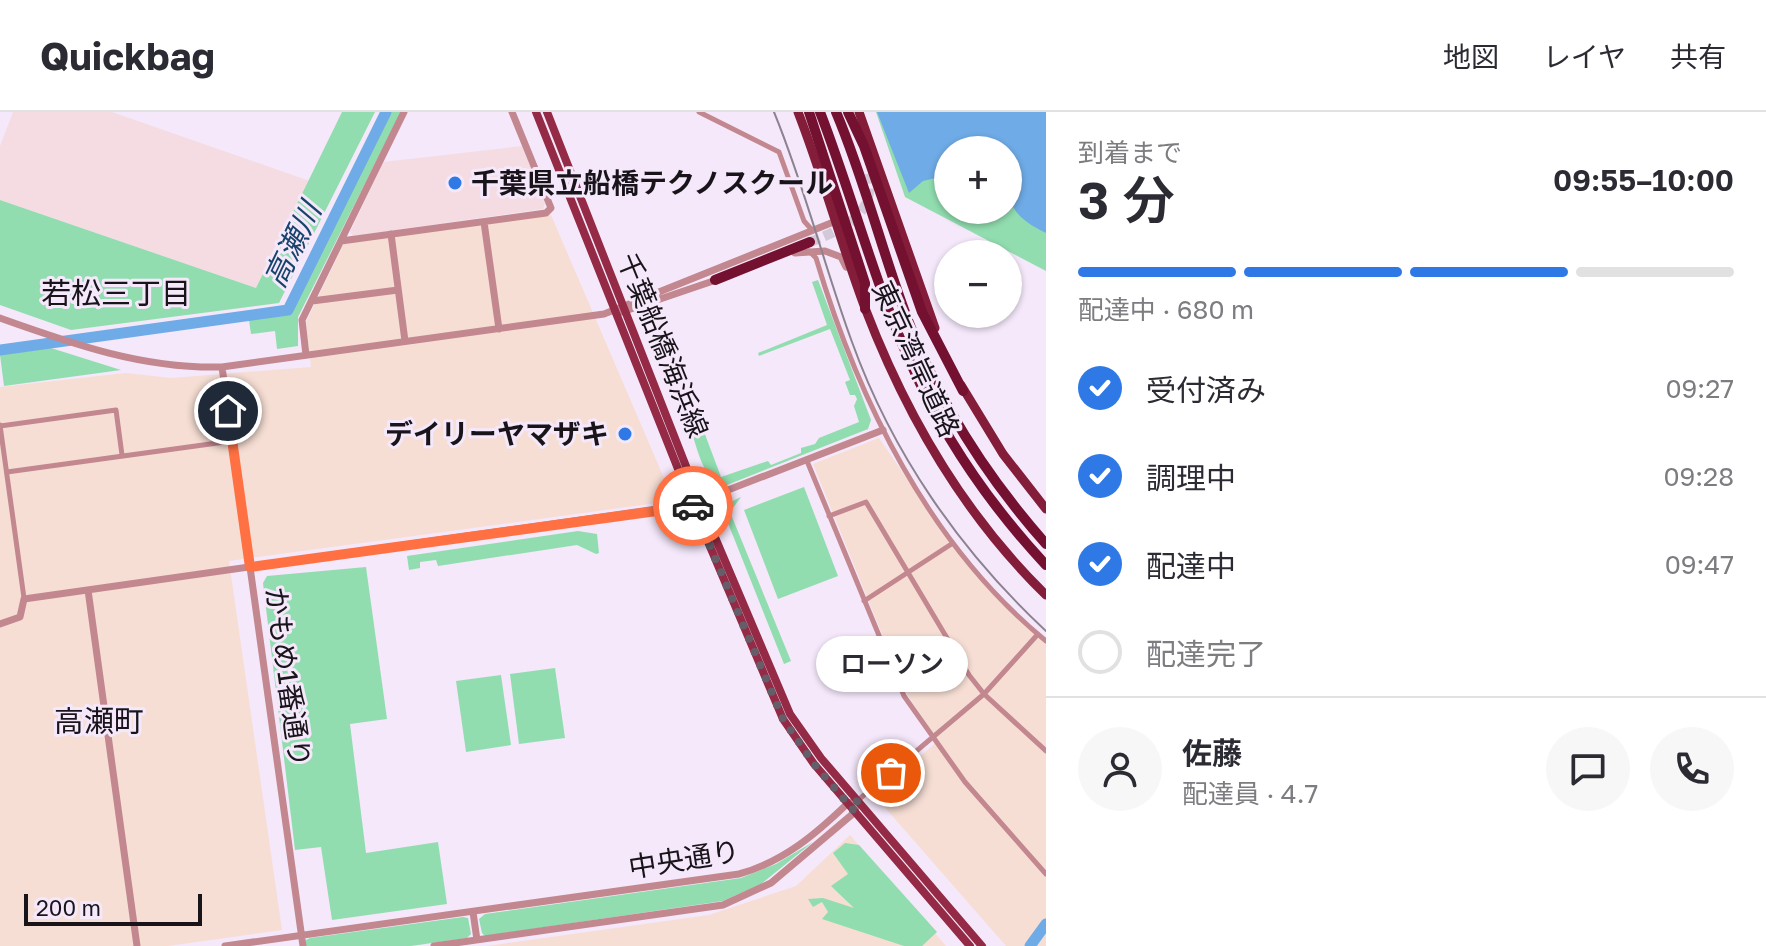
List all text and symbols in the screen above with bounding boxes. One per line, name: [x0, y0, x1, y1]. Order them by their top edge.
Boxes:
text: Quickbag: [40, 33, 215, 78]
text: 地図: [1443, 40, 1499, 73]
text: レイヤ: [1543, 40, 1626, 73]
text: 共有: [1670, 40, 1726, 73]
map controls: [934, 136, 1022, 328]
button: +: [934, 136, 1022, 224]
text: 到着まで: [1078, 137, 1182, 168]
text: 09:55–10:00: [1553, 162, 1734, 198]
place label: 千葉県立船橋テクノスクール: [471, 166, 833, 199]
text: 3 分: [1078, 168, 1174, 230]
marker: 千葉県立船橋テクノスクール: [446, 174, 464, 192]
water label: 高瀬川: [256, 194, 329, 293]
button: −: [934, 240, 1022, 328]
street label: 千葉船橋海浜線: [611, 248, 715, 442]
district label: 若松三丁目: [41, 275, 191, 311]
street label: 東京湾岸道路: [866, 276, 967, 442]
text: 配達中 · 680 m: [1078, 294, 1254, 325]
icon: check: [1078, 366, 1122, 410]
text: 受付済み: [1146, 372, 1266, 408]
text: 09:27: [1665, 373, 1734, 404]
pin: [194, 377, 262, 445]
icon: home: [206, 389, 250, 433]
place label: デイリーヤマザキ: [385, 417, 609, 450]
marker: デイリーヤマザキ: [616, 425, 634, 443]
icon: check: [1078, 454, 1122, 498]
text: 調理中: [1146, 460, 1236, 496]
text: 09:28: [1663, 461, 1734, 492]
courier: [653, 466, 733, 546]
icon: car: [671, 484, 715, 528]
icon: check: [1078, 542, 1122, 586]
text: 配達中: [1146, 548, 1236, 584]
text: 09:47: [1665, 549, 1734, 580]
street label: かもめ1番通り: [260, 585, 317, 769]
text: 配達完了: [1146, 636, 1266, 672]
callout: ローソン: [815, 637, 967, 693]
text: ローソン: [840, 648, 944, 679]
district label: 高瀬町: [54, 703, 144, 739]
button: person: [1078, 727, 1162, 811]
button: chat: [1546, 727, 1630, 811]
button: phone: [1650, 727, 1734, 811]
text: 佐藤: [1182, 735, 1242, 771]
pin: [857, 739, 925, 807]
icon: bag: [869, 751, 913, 795]
text: 配達員 · 4.7: [1182, 778, 1318, 809]
street label: 中央通り: [626, 833, 742, 884]
scale bar: [24, 890, 202, 926]
text: 200 m: [36, 894, 101, 921]

